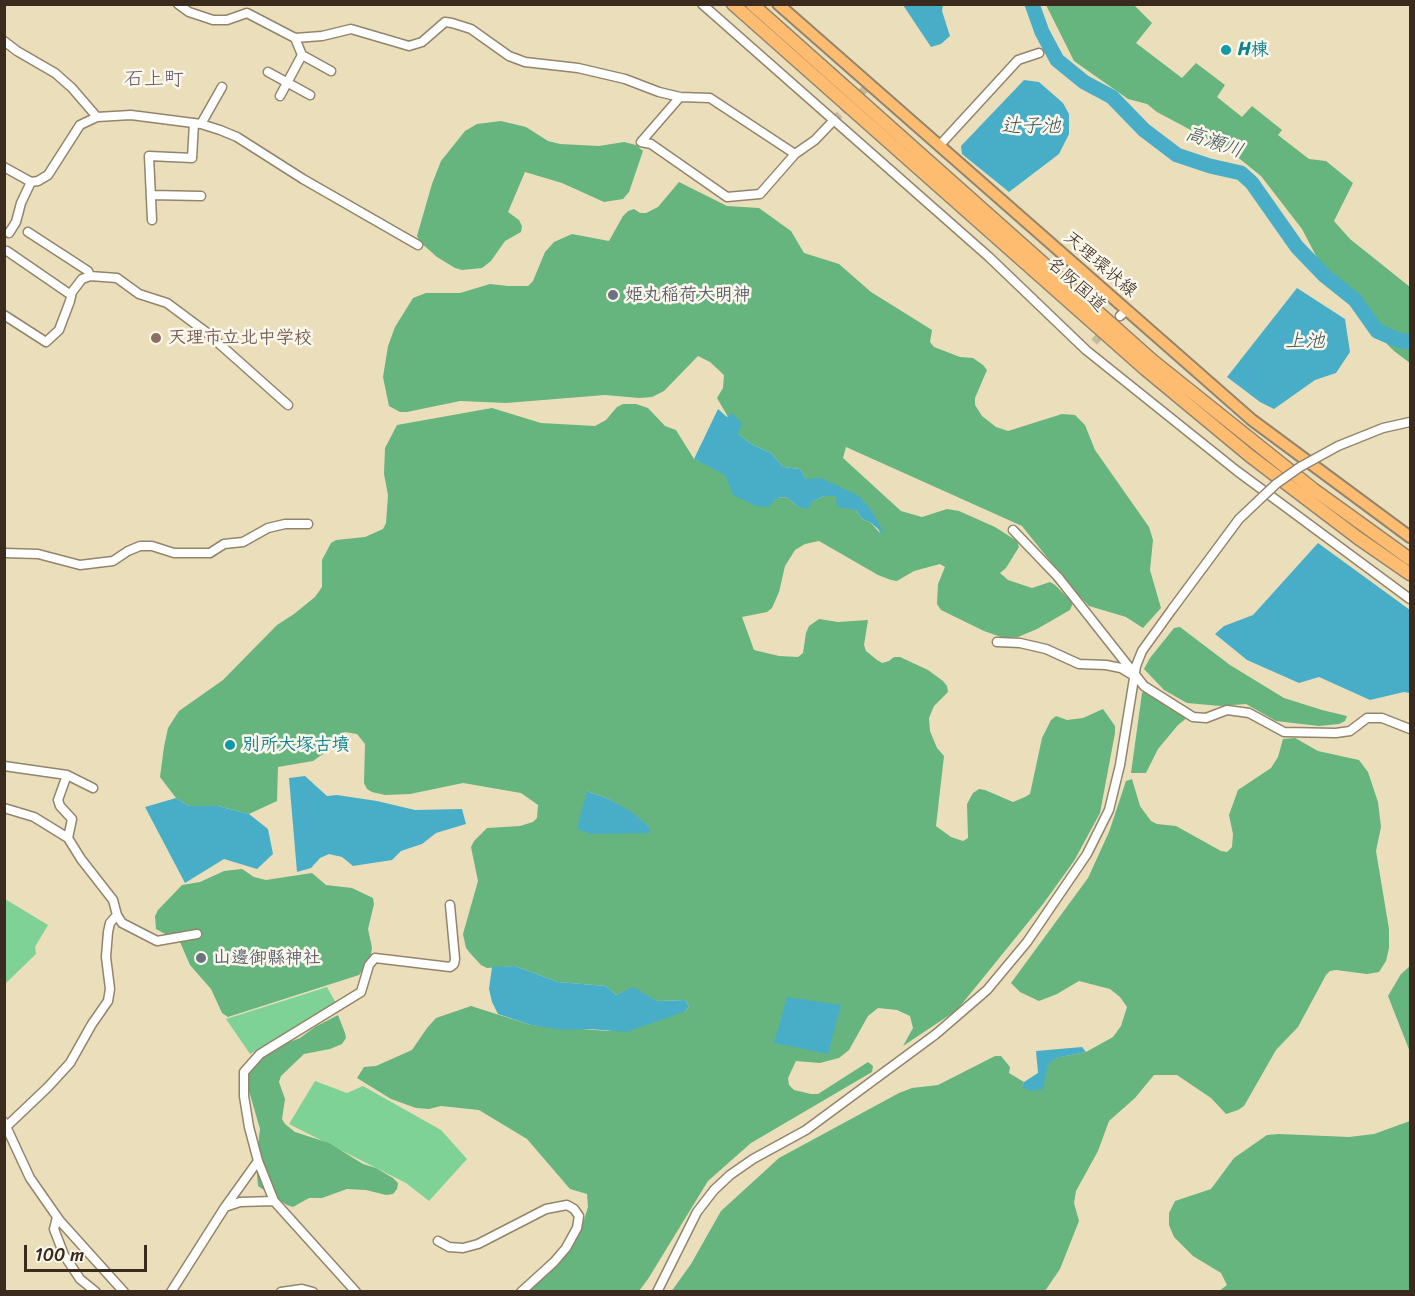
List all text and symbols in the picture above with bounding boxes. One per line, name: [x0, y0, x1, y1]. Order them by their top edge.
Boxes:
place label: H棟: [1238, 39, 1269, 61]
marker: H棟: [1219, 43, 1233, 57]
district label: 石上町: [124, 68, 184, 92]
water label: 辻子池: [1001, 115, 1061, 139]
water label: 高瀬川: [1182, 122, 1246, 164]
street label: 天理環状線: [1059, 227, 1141, 303]
street label: 名阪国道: [1042, 253, 1110, 317]
place label: 姫丸稲荷大明神: [625, 284, 751, 306]
marker: 姫丸稲荷大明神: [606, 288, 620, 302]
place label: 天理市立北中学校: [168, 327, 312, 349]
water label: 上池: [1285, 330, 1325, 354]
marker: 天理市立北中学校: [149, 331, 163, 345]
place label: 別所大塚古墳: [242, 734, 350, 756]
marker: 別所大塚古墳: [223, 738, 237, 752]
place label: 山邊御縣神社: [213, 947, 321, 969]
marker: 山邊御縣神社: [194, 951, 208, 965]
scale bar: [27, 1233, 150, 1271]
text: 100 m: [35, 1239, 84, 1271]

